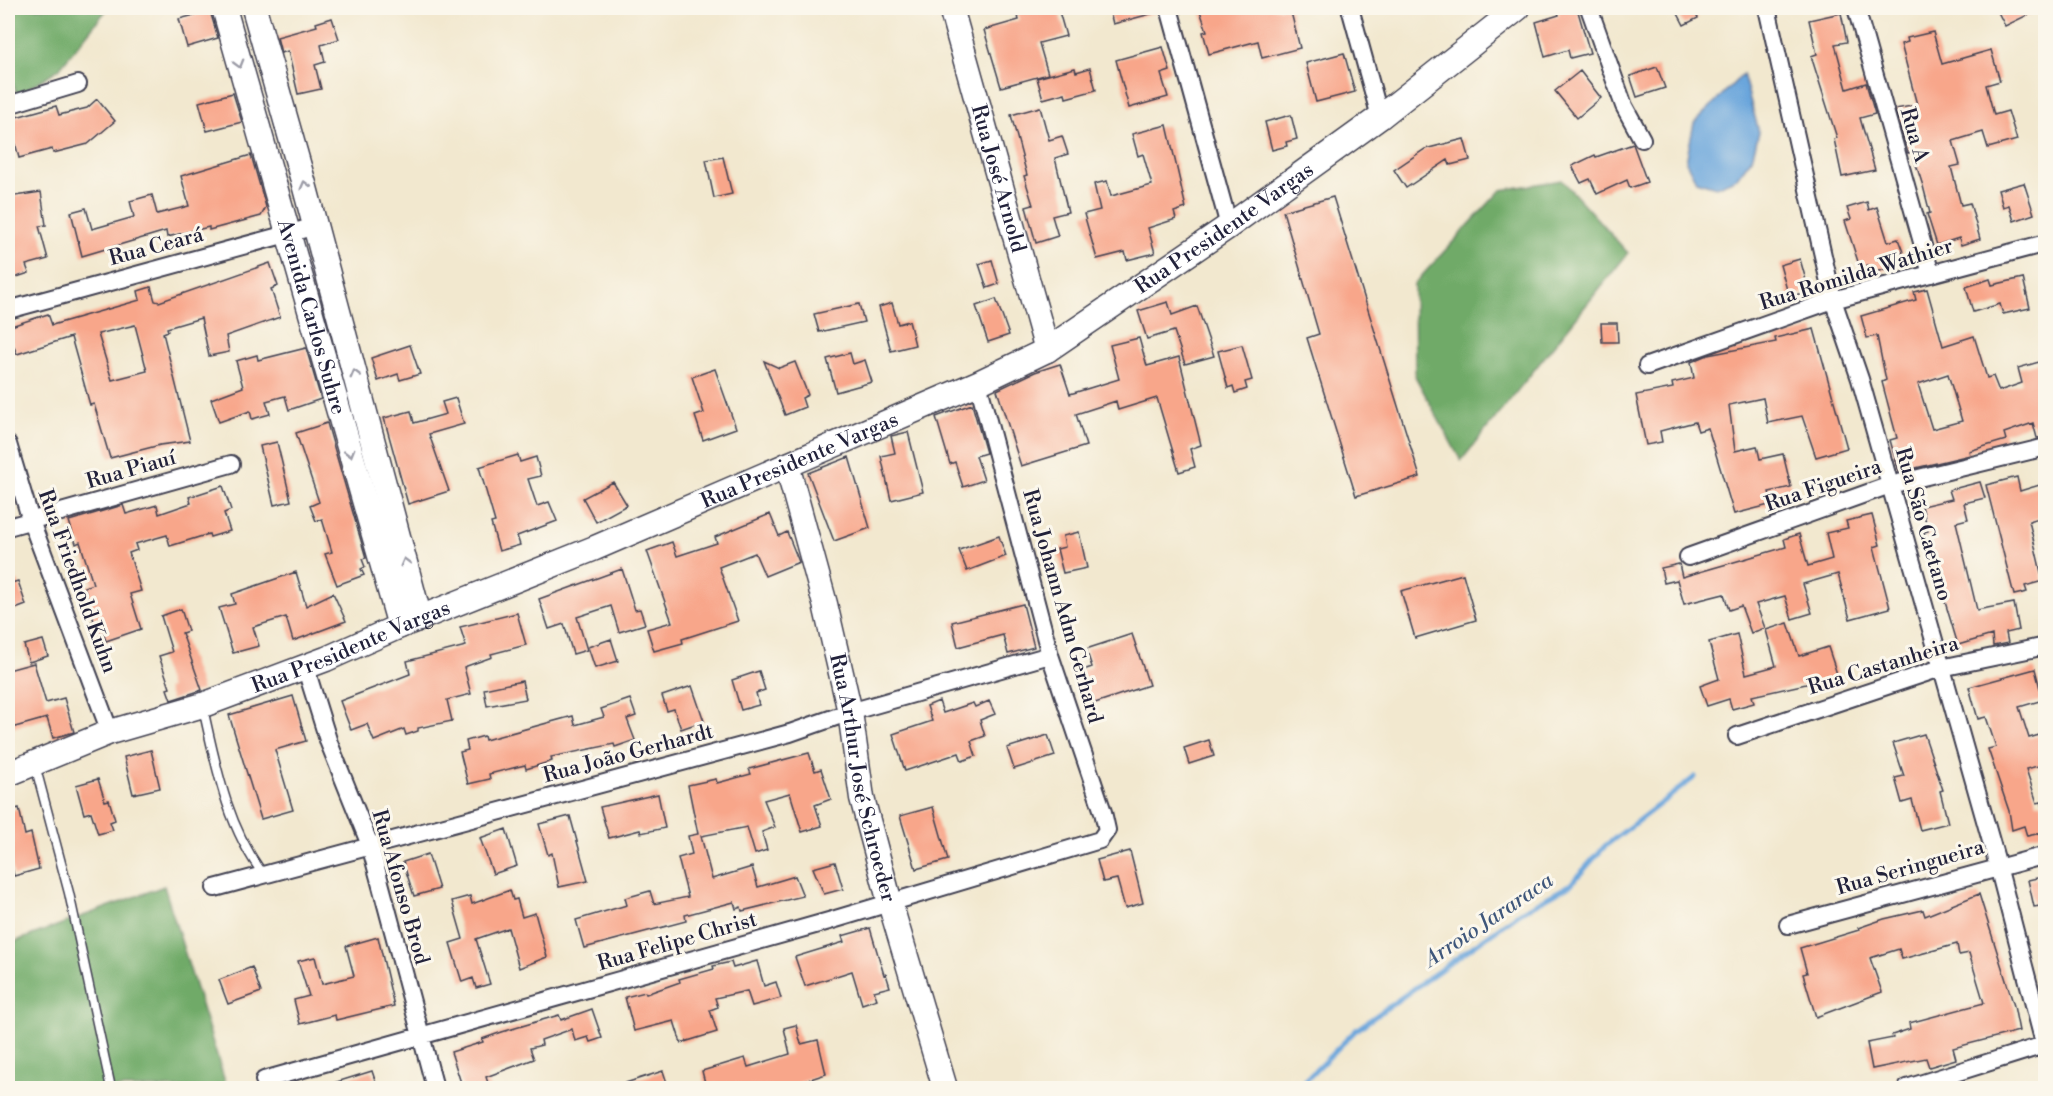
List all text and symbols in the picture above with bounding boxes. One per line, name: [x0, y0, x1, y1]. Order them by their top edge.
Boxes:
one-way arrow: [232, 59, 245, 69]
street label: Rua José Arnold: [965, 102, 1031, 256]
street label: Rua A: [1894, 105, 1934, 166]
street label: Rua Presidente Vargas: [1130, 157, 1319, 300]
one-way arrow: [299, 180, 312, 190]
street label: Avenida Carlos Suhre: [271, 215, 351, 418]
street label: Rua Ceará: [106, 222, 207, 272]
street label: Rua Romilda Wathier: [1756, 233, 1956, 317]
one-way arrow: [349, 369, 362, 379]
street label: Rua Presidente Vargas: [697, 407, 902, 515]
street label: Rua Piauí: [83, 444, 180, 495]
street label: Rua São Caetano: [1889, 444, 1957, 604]
one-way arrow: [343, 448, 355, 458]
street label: Rua Figueira: [1761, 454, 1886, 518]
street label: Rua Friedhold Kuhn: [32, 486, 123, 677]
street label: Rua Johann Adm Gerhard: [1016, 486, 1108, 726]
one-way arrow: [399, 557, 412, 567]
street label: Rua Presidente Vargas: [248, 595, 454, 700]
street label: Rua Castanheira: [1805, 631, 1962, 701]
street label: Rua Arthur José Schroeder: [823, 651, 901, 905]
street label: Rua João Gerhardt: [540, 719, 717, 789]
street label: Rua Afonso Brod: [365, 807, 435, 968]
street label: Rua Seringueira: [1833, 834, 1988, 902]
water label: Arroio Jararaca: [1418, 867, 1559, 974]
street label: Rua Felipe Christ: [594, 907, 761, 977]

